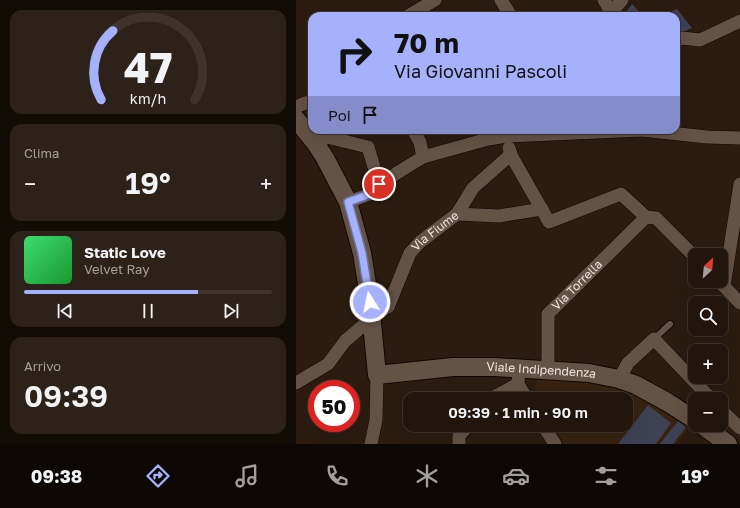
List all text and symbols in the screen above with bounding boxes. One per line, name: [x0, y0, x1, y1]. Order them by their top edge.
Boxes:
text: 70 m: [394, 26, 459, 59]
icon: right: [328, 28, 380, 80]
text: 47: [124, 42, 172, 92]
text: Via Giovanni Pascoli: [394, 60, 567, 82]
text: km/h: [130, 90, 166, 107]
icon: arrive: [359, 104, 381, 126]
text: Poi: [328, 106, 351, 124]
text: Clima: [24, 145, 59, 161]
text: 19°: [125, 165, 171, 201]
pin: [362, 167, 396, 201]
text: −: [24, 170, 36, 197]
text: +: [260, 170, 272, 197]
icon: arrive: [368, 173, 390, 195]
street label: Via Fiume: [408, 207, 461, 254]
text: Static Love: [84, 243, 166, 261]
north arrow: [688, 248, 728, 288]
map controls: [688, 248, 728, 432]
street label: Via Torrella: [548, 256, 605, 313]
text: Velvet Ray: [84, 261, 149, 277]
position arrow: [349, 281, 391, 323]
button: search: [688, 296, 728, 336]
icon: previous: [54, 300, 76, 322]
icon: pause: [137, 300, 159, 322]
icon: next: [220, 300, 242, 322]
button: +: [688, 344, 728, 384]
text: Arrivo: [24, 358, 61, 374]
street label: Viale Indipendenza: [486, 359, 598, 381]
text: 09:39: [24, 378, 108, 414]
speed limit sign: 50: [308, 380, 360, 432]
button: −: [688, 392, 728, 432]
text: 09:39 · 1 min · 90 m: [448, 403, 588, 421]
icon: directions: [144, 462, 172, 490]
icon: music: [233, 462, 261, 490]
icon: phone: [323, 462, 351, 490]
icon: climate: [413, 462, 441, 490]
icon: car: [502, 462, 530, 490]
icon: filters: [592, 462, 620, 490]
text: 09:38: [31, 465, 82, 487]
text: 19°: [681, 465, 709, 487]

